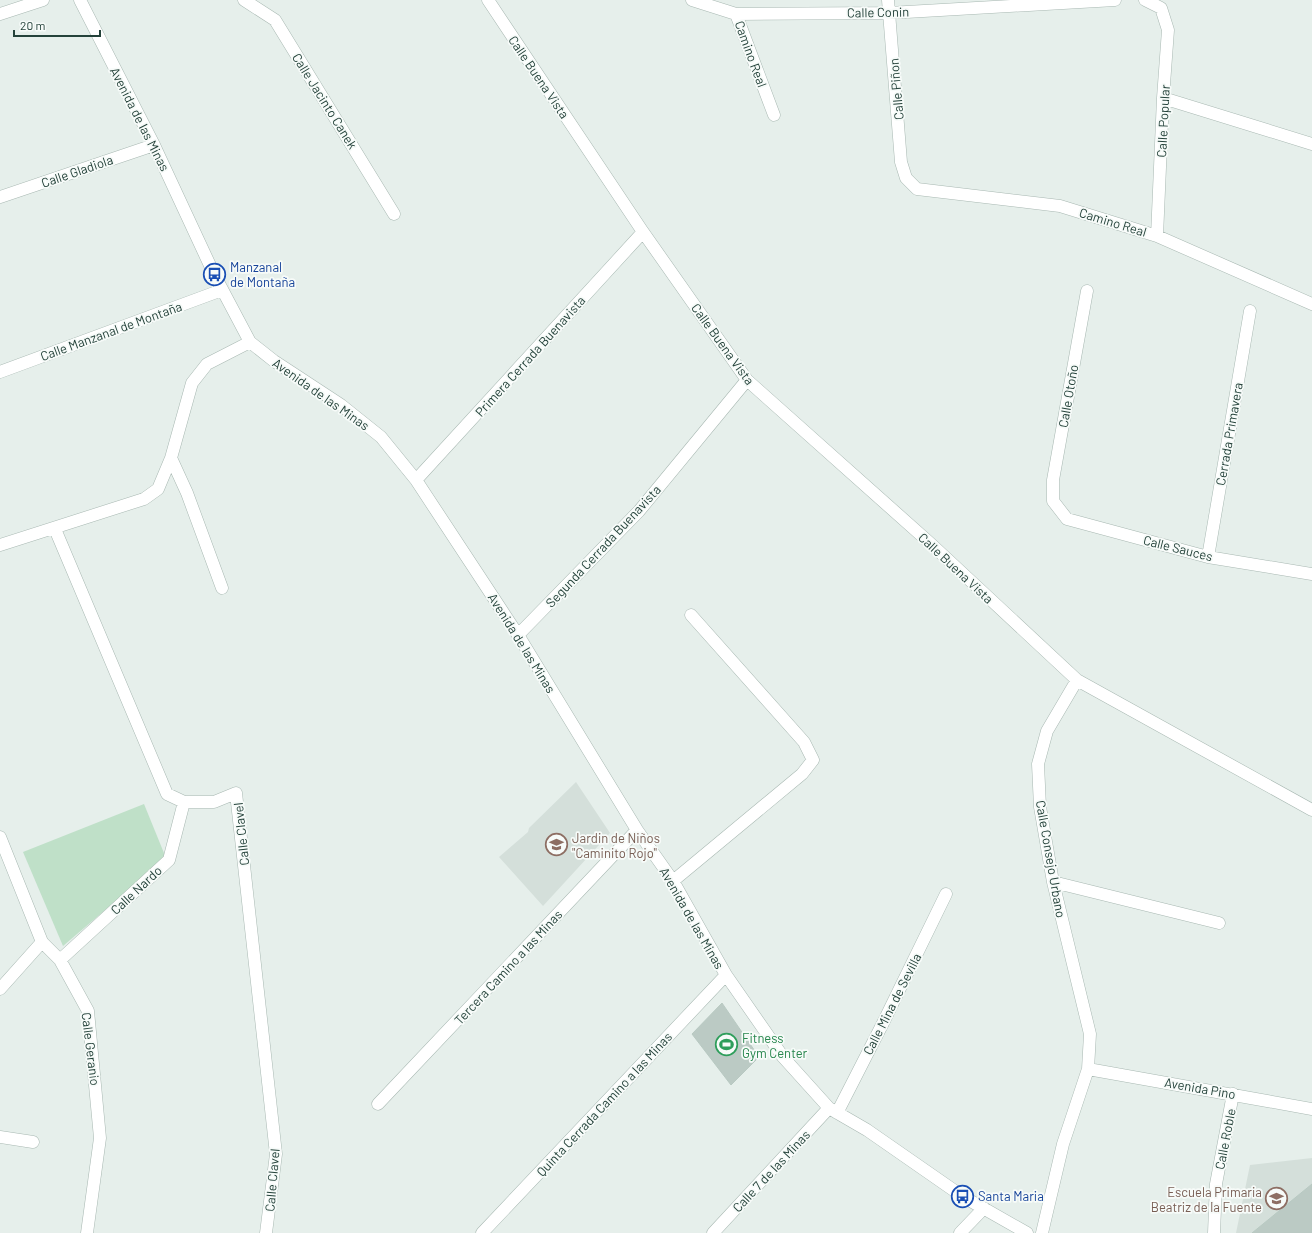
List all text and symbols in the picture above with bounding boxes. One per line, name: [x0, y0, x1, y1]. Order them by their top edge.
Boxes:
street label: Calle Conin: [847, 3, 909, 21]
scale bar: [14, 12, 100, 38]
text: 20 m: [20, 18, 46, 32]
street label: Camino Real: [732, 19, 770, 89]
street label: Calle Buena Vista: [505, 32, 573, 122]
street label: Calle Jacinto Canek: [289, 50, 361, 152]
street label: Calle Piñon: [885, 57, 907, 121]
street label: Avenida de las Minas: [107, 64, 173, 174]
street label: Calle Popular: [1153, 84, 1173, 158]
street label: Calle Gladiola: [39, 151, 115, 191]
street label: Camino Real: [1077, 204, 1149, 240]
place label: Manzanal de Montaña: [230, 259, 295, 290]
bus stop icon: Manzanal de Montaña: [201, 261, 227, 287]
street label: Primera Cerrada Buenavista: [472, 292, 588, 420]
street label: Calle Manzanal de Montaña: [38, 298, 184, 364]
street label: Calle Buena Vista: [688, 300, 758, 388]
street label: Avenida de las Minas: [269, 355, 373, 433]
street label: Calle Otoño: [1055, 363, 1081, 429]
street label: Cerrada Primavera: [1212, 381, 1246, 487]
street label: Segunda Cerrada Buenavista: [542, 481, 664, 611]
street label: Calle Buena Vista: [915, 529, 997, 607]
street label: Calle Sauces: [1142, 532, 1214, 564]
street label: Avenida de las Minas: [485, 590, 559, 696]
street label: Calle Consejo Urbano: [1033, 799, 1069, 919]
street label: Calle Clavel: [230, 802, 252, 866]
place label: Jardin de Niños "Caminito Rojo": [572, 830, 660, 861]
school or university icon: Jardin de Niños "Caminito Rojo": [543, 832, 569, 858]
street label: Calle Nardo: [107, 862, 165, 918]
street label: Avenida de las Minas: [656, 864, 728, 972]
street label: Tercera Camino a las Minas: [451, 906, 565, 1028]
street label: Calle Mina de Sevilla: [859, 951, 925, 1057]
street label: Calle Geranio: [79, 1012, 103, 1086]
street label: Quinta Cerrada Camino a las Minas: [533, 1029, 675, 1179]
place label: Fitness Gym Center: [742, 1030, 808, 1061]
sports icon: Fitness Gym Center: [713, 1032, 739, 1058]
street label: Avenida Pino: [1163, 1074, 1237, 1102]
street label: Calle Roble: [1211, 1107, 1239, 1171]
street label: Calle 7 de las Minas: [729, 1127, 813, 1215]
street label: Calle Clavel: [261, 1148, 283, 1212]
bus stop icon: Santa Maria: [949, 1183, 975, 1209]
place label: Escuela Primaria Beatriz de la Fuente: [1151, 1184, 1262, 1215]
school or university icon: Escuela Primaria Beatriz de la Fuente: [1264, 1186, 1290, 1212]
place label: Santa Maria: [978, 1188, 1044, 1204]

